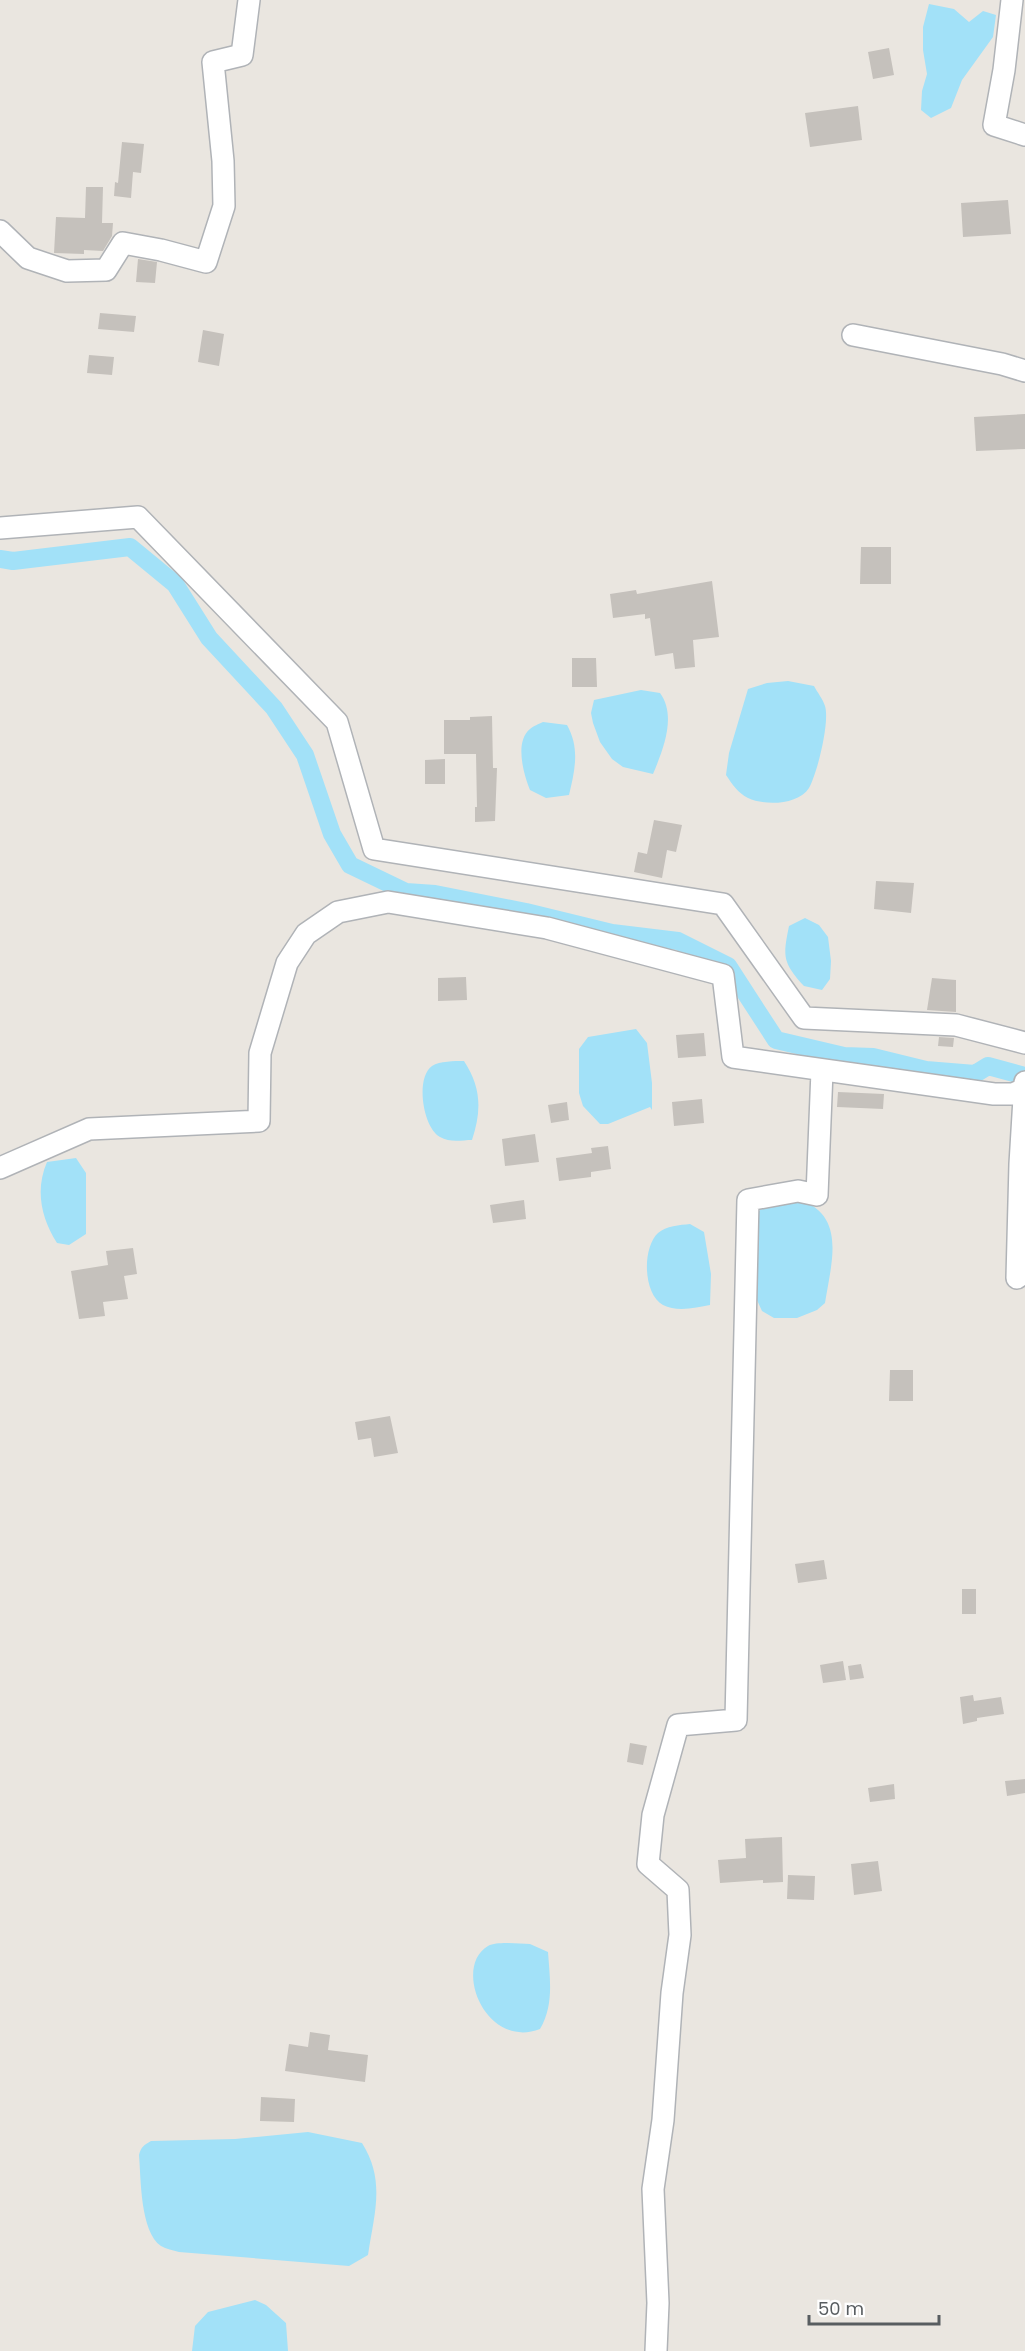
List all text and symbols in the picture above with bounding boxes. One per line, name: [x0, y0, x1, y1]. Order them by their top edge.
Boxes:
scale bar: [809, 2288, 940, 2326]
text: 50 m: [818, 2296, 864, 2321]

